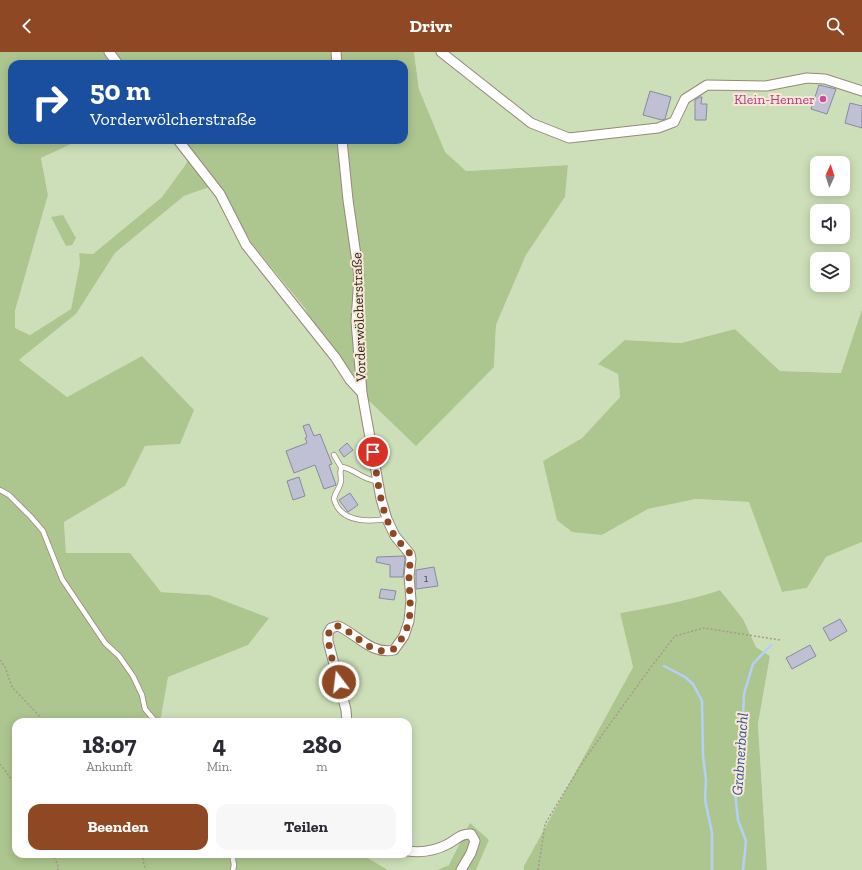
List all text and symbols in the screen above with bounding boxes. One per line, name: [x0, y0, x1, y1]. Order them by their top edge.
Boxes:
icon: back: [16, 15, 38, 37]
text: Drivr: [409, 15, 453, 37]
icon: search: [824, 15, 846, 37]
text: 50 m: [90, 74, 151, 107]
icon: right: [24, 76, 76, 128]
place label: Klein-Henner: [734, 91, 815, 108]
marker: Klein-Henner: [818, 94, 828, 104]
text: Vorderwölcherstraße: [90, 108, 256, 130]
north arrow: [810, 156, 850, 196]
map controls: [810, 156, 850, 292]
button: sound: [810, 204, 850, 244]
street label: Vorderwölcherstraße: [348, 252, 370, 383]
button: layers: [810, 252, 850, 292]
pin: [356, 435, 390, 469]
icon: arrive: [362, 441, 384, 463]
house number: 1: [424, 571, 429, 585]
position arrow: [318, 661, 360, 703]
water label: Grabnerbachl: [728, 712, 752, 796]
text: 18:07: [82, 730, 136, 759]
text: 4: [212, 730, 226, 759]
text: 280: [302, 730, 342, 759]
text: Ankunft: [86, 759, 133, 774]
text: Min.: [207, 759, 232, 774]
text: m: [316, 759, 328, 774]
button: Beenden: [28, 804, 208, 850]
button: Teilen: [216, 804, 396, 850]

